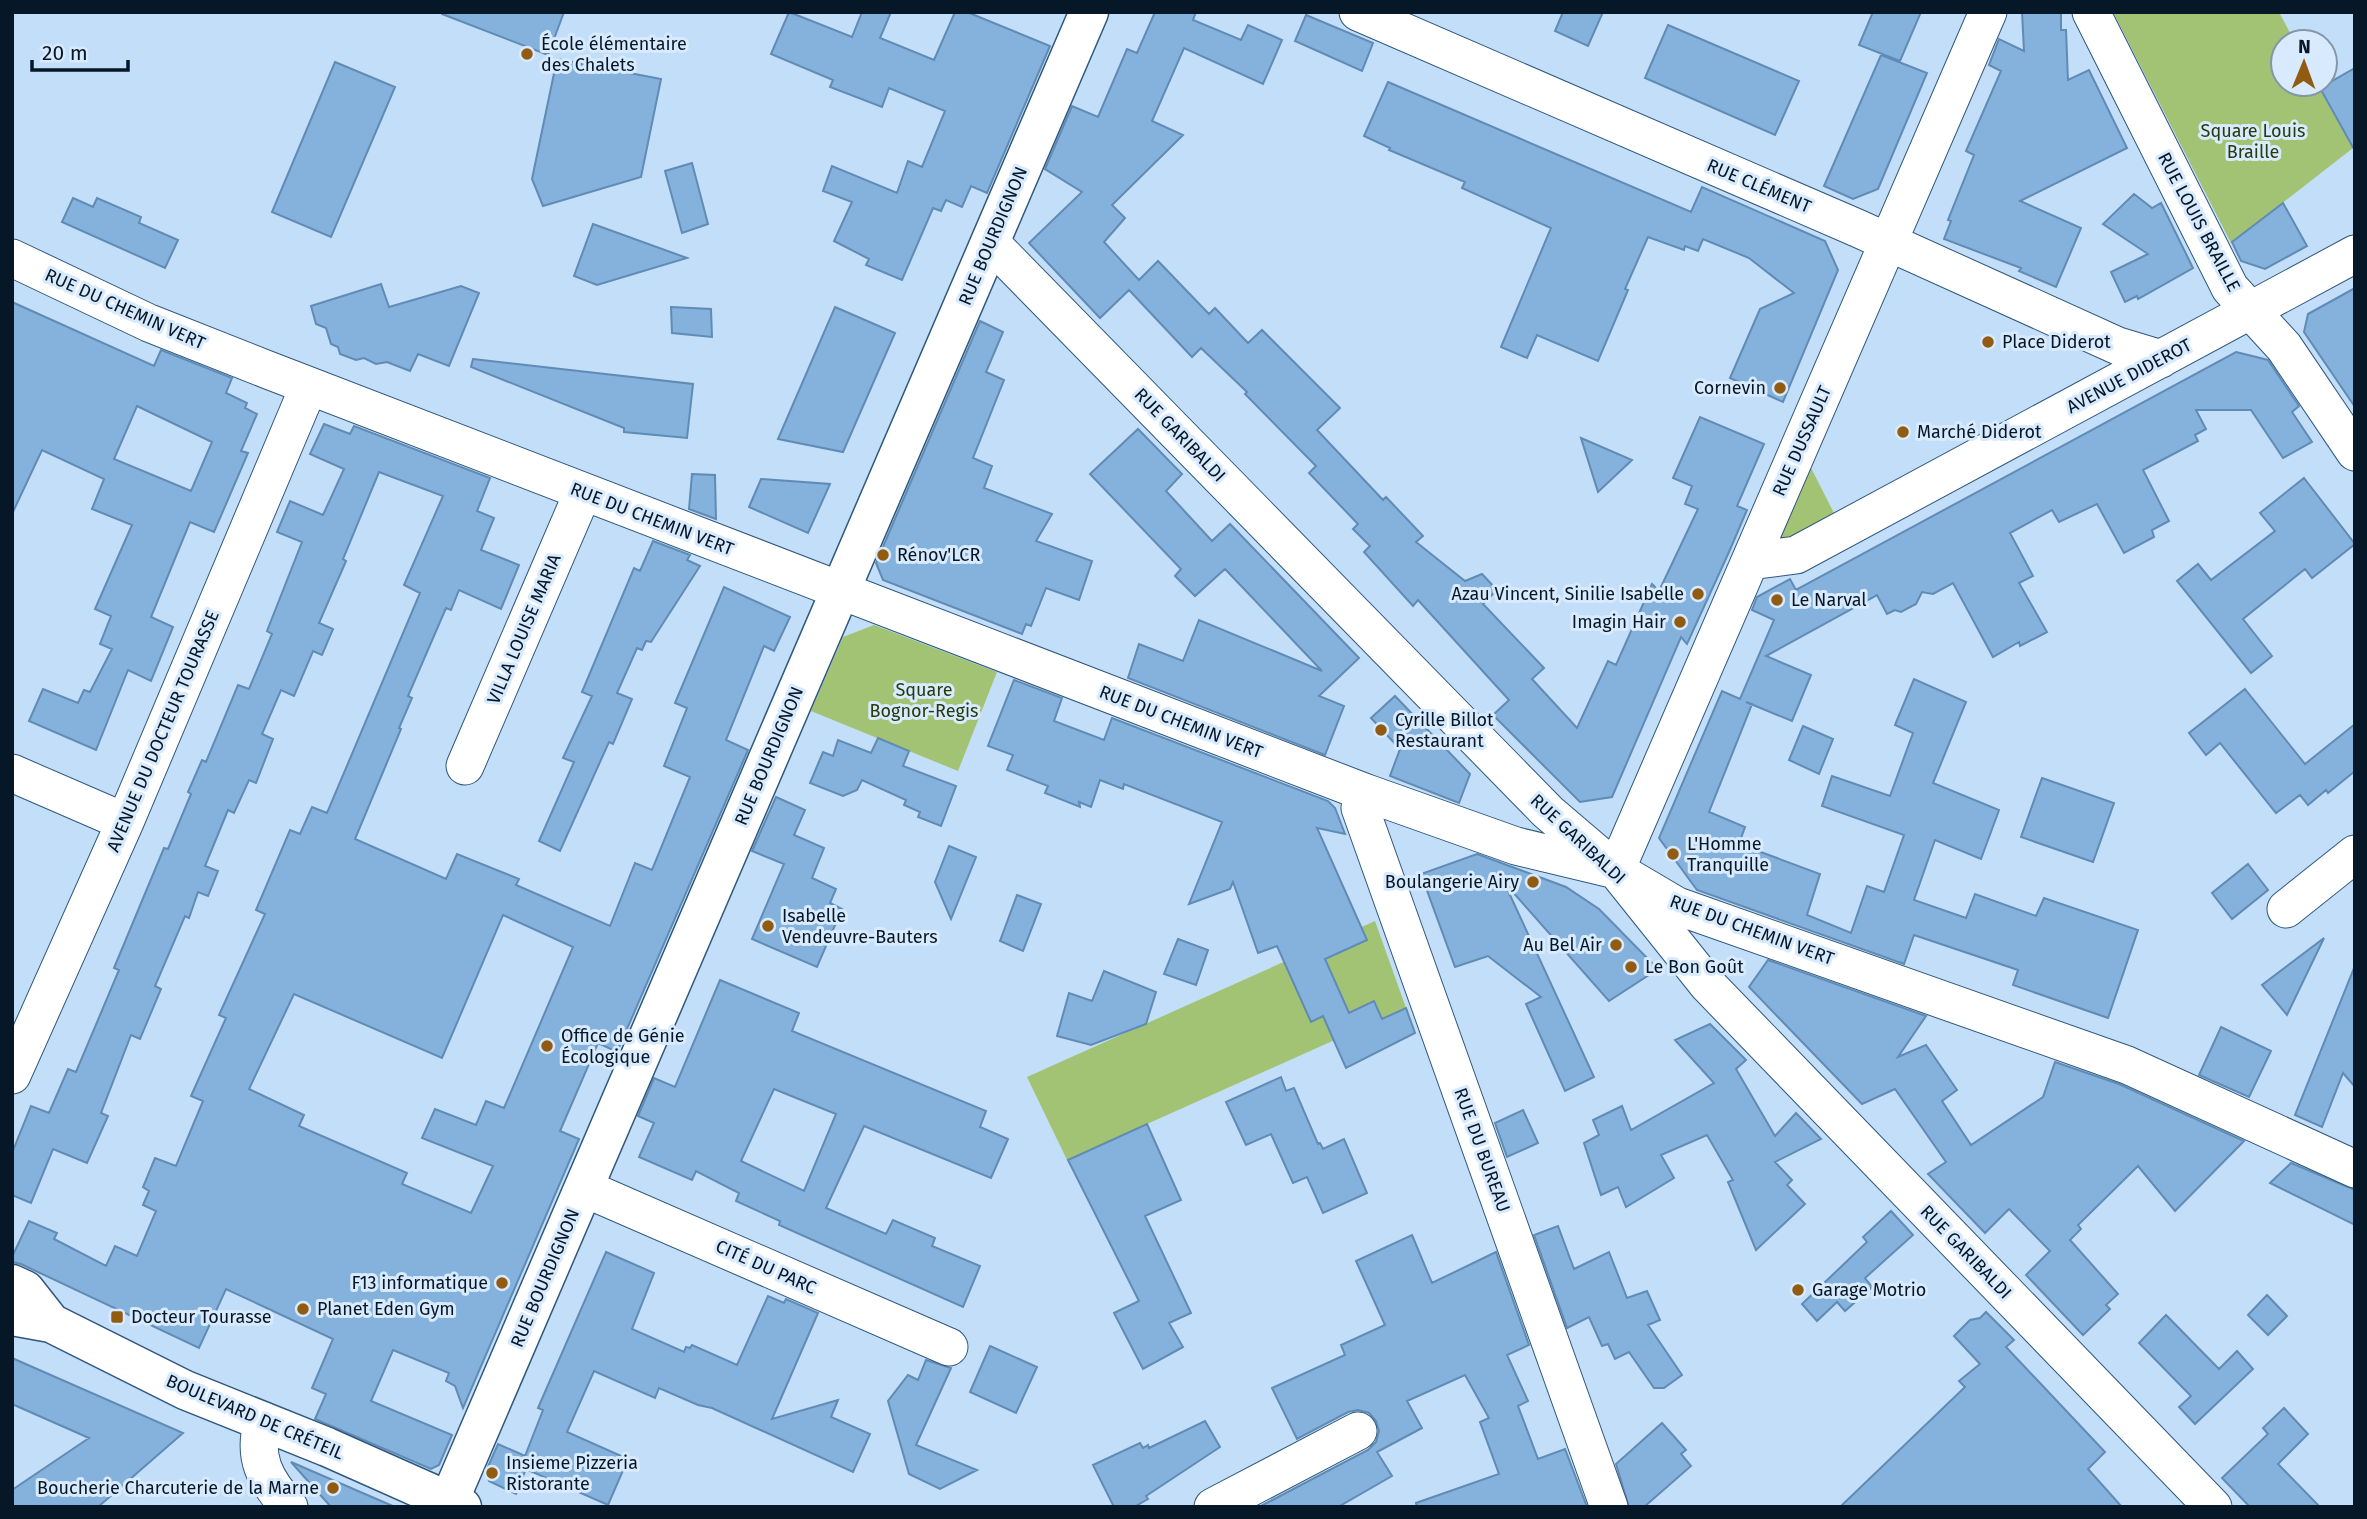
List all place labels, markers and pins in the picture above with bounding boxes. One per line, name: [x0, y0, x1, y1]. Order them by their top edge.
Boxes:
place label: École élémentaire des Chalets: [541, 32, 687, 76]
marker: École élémentaire des Chalets: [519, 46, 535, 62]
place label: Place Diderot: [2002, 331, 2111, 353]
marker: Place Diderot: [1980, 334, 1996, 350]
place label: Cornevin: [1694, 377, 1766, 399]
marker: Cornevin: [1772, 380, 1788, 396]
place label: Marché Diderot: [1917, 421, 2042, 443]
marker: Marché Diderot: [1895, 424, 1911, 440]
place label: Rénov'LCR: [897, 544, 980, 566]
marker: Rénov'LCR: [875, 547, 891, 563]
place label: Azau Vincent, Sinilie Isabelle: [1452, 583, 1684, 605]
marker: Azau Vincent, Sinilie Isabelle: [1690, 586, 1706, 602]
place label: Le Narval: [1791, 589, 1867, 611]
marker: Le Narval: [1769, 592, 1785, 608]
place label: Imagin Hair: [1572, 611, 1666, 633]
marker: Imagin Hair: [1672, 614, 1688, 630]
place label: Cyrille Billot Restaurant: [1395, 709, 1494, 752]
marker: Cyrille Billot Restaurant: [1373, 722, 1389, 738]
place label: L'Homme Tranquille: [1687, 833, 1769, 876]
marker: L'Homme Tranquille: [1665, 846, 1681, 862]
place label: Boulangerie Airy: [1385, 871, 1519, 893]
marker: Boulangerie Airy: [1525, 874, 1541, 890]
place label: Isabelle Vendeuvre-Bauters: [782, 905, 938, 948]
marker: Isabelle Vendeuvre-Bauters: [760, 918, 776, 934]
place label: Au Bel Air: [1523, 934, 1602, 956]
marker: Au Bel Air: [1608, 937, 1624, 953]
place label: Le Bon Goût: [1645, 956, 1744, 978]
marker: Le Bon Goût: [1623, 959, 1639, 975]
place label: Office de Génie Écologique: [561, 1025, 685, 1068]
marker: Office de Génie Écologique: [539, 1038, 555, 1054]
place label: F13 informatique: [351, 1272, 488, 1294]
marker: F13 informatique: [494, 1275, 510, 1291]
place label: Garage Motrio: [1812, 1279, 1926, 1301]
marker: Garage Motrio: [1790, 1282, 1806, 1298]
place label: Planet Eden Gym: [317, 1298, 455, 1320]
marker: Planet Eden Gym: [295, 1301, 311, 1317]
place label: Docteur Tourasse: [131, 1306, 272, 1328]
marker: Docteur Tourasse: [109, 1309, 125, 1325]
place label: Insieme Pizzeria Ristorante: [506, 1452, 638, 1495]
marker: Insieme Pizzeria Ristorante: [484, 1465, 500, 1481]
place label: Boucherie Charcuterie de la Marne: [37, 1477, 319, 1499]
marker: Boucherie Charcuterie de la Marne: [325, 1480, 341, 1496]

